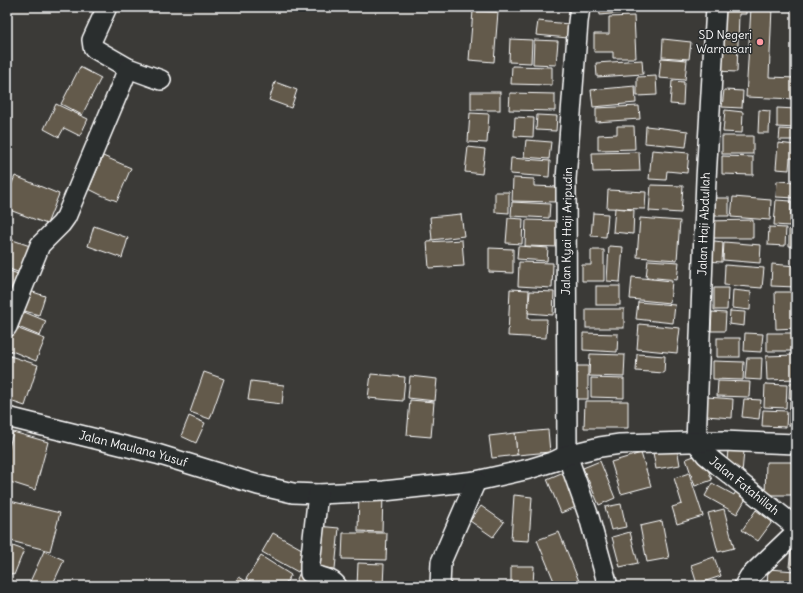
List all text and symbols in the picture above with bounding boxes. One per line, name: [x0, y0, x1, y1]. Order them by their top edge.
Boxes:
place label: SD Negeri Warnasari: [696, 27, 752, 56]
marker: SD Negeri Warnasari: [755, 37, 765, 47]
street label: Jalan Kyai Haji Aripudin: [558, 167, 575, 295]
street label: Jalan Haji Abdullah: [694, 172, 713, 276]
street label: Jalan Maulana Yusuf: [77, 427, 190, 470]
street label: Jalan Fatahillah: [707, 453, 783, 518]

